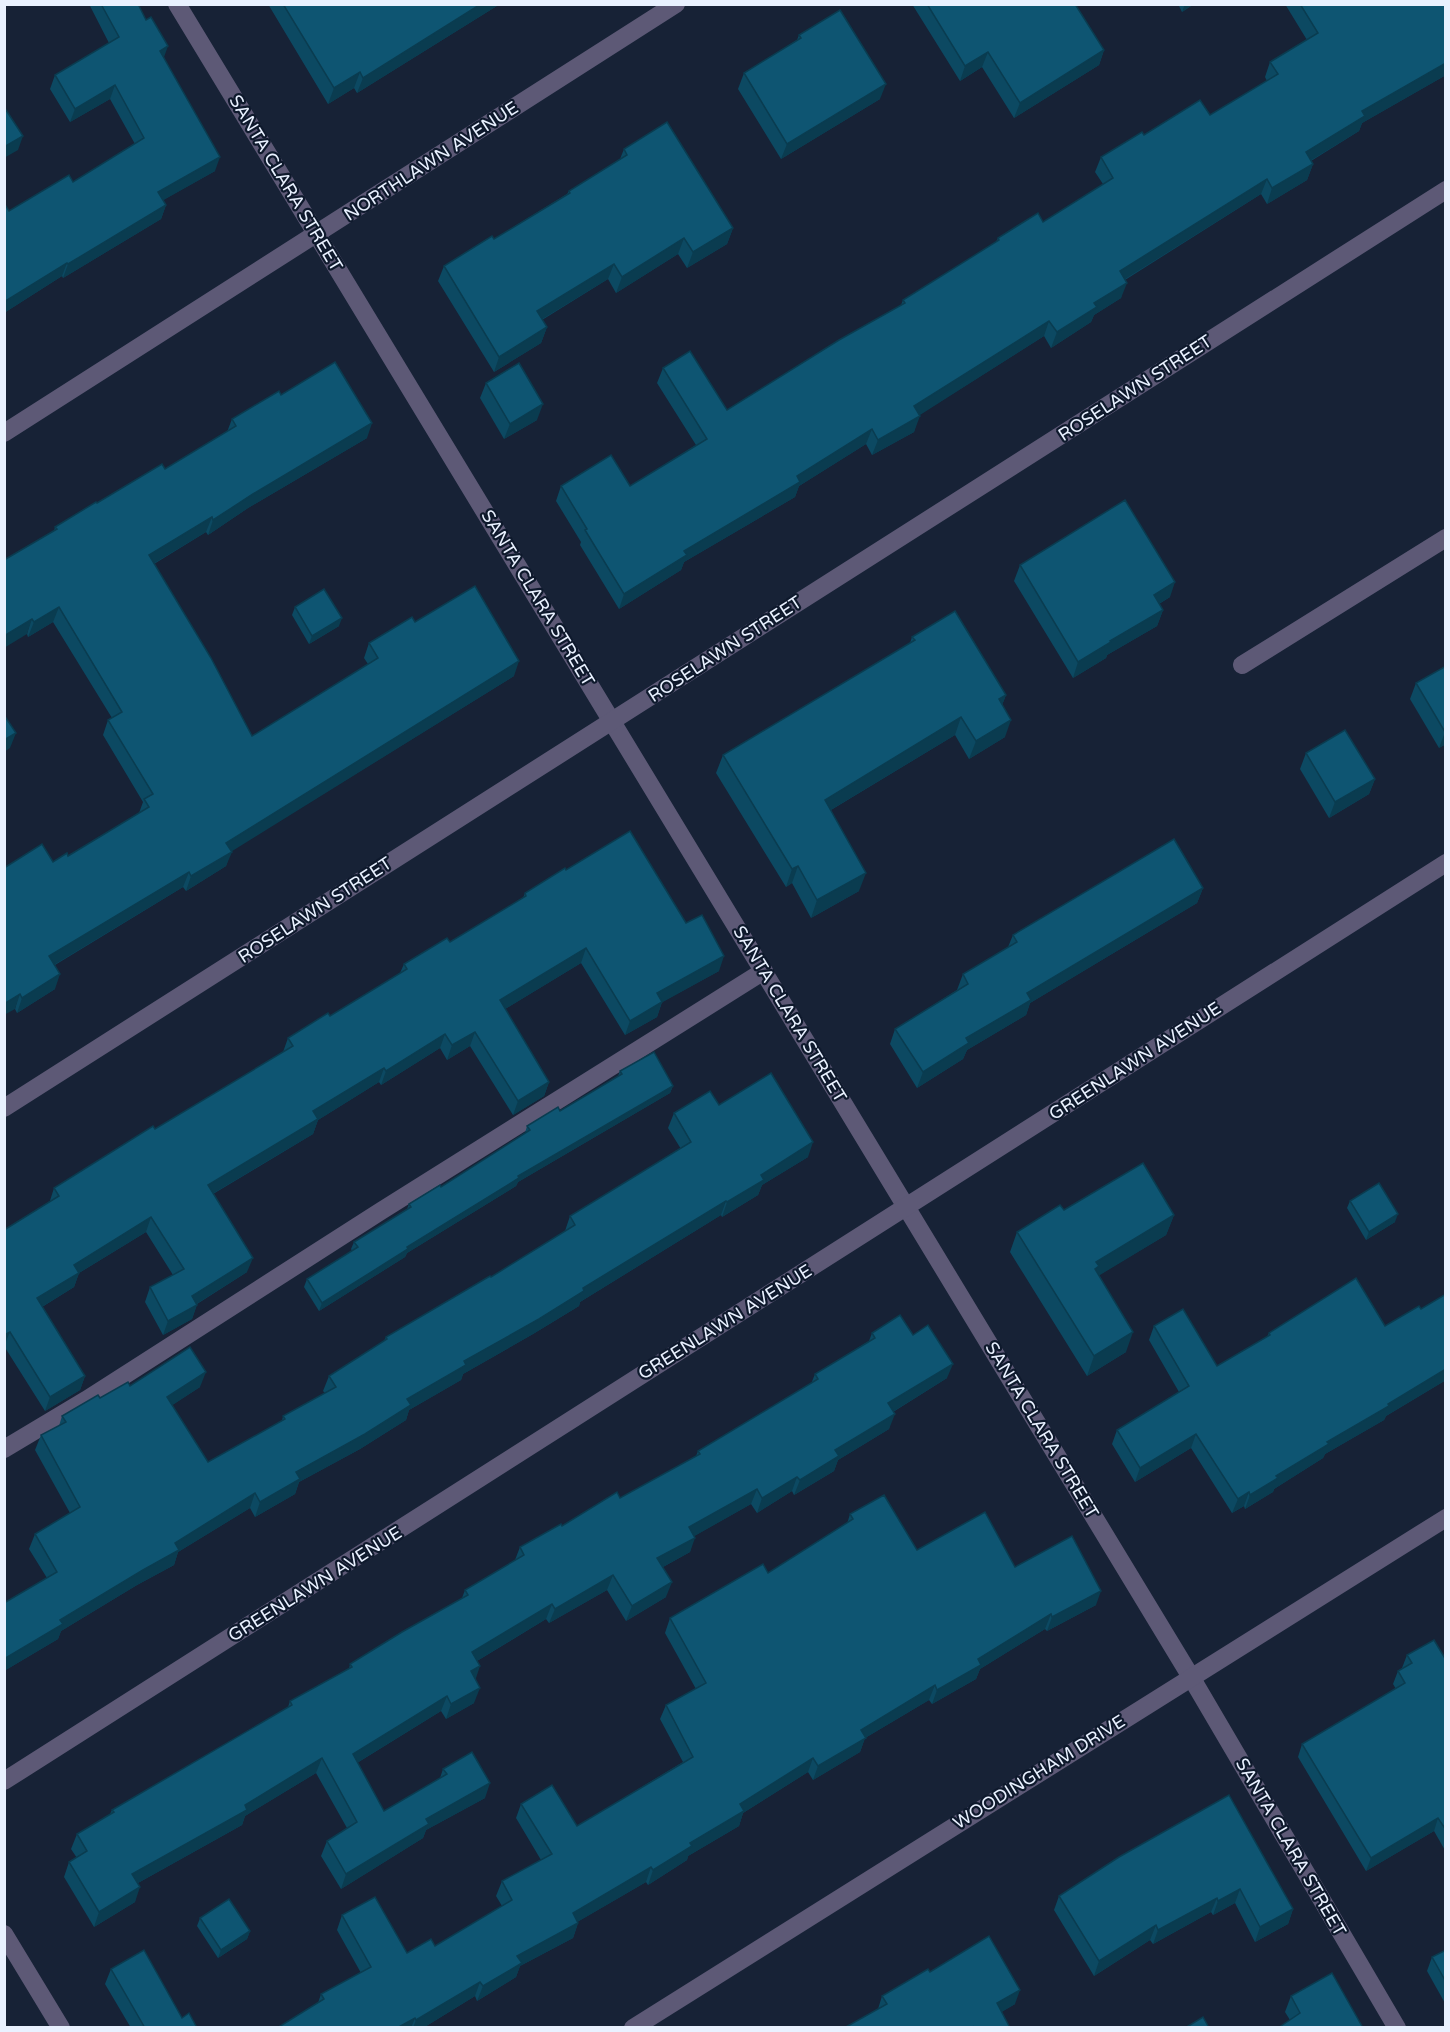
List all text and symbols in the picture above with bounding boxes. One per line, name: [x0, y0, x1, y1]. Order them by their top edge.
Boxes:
street label: SANTA CLARA STREET: [225, 91, 347, 275]
street label: NORTHLAWN AVENUE: [340, 96, 522, 226]
street label: ROSELAWN STREET: [1054, 330, 1216, 446]
street label: SANTA CLARA STREET: [477, 506, 599, 690]
street label: ROSELAWN STREET: [644, 591, 806, 707]
street label: ROSELAWN STREET: [234, 852, 396, 968]
street label: SANTA CLARA STREET: [729, 922, 851, 1106]
street label: GREENLAWN AVENUE: [1045, 997, 1225, 1125]
street label: GREENLAWN AVENUE: [634, 1259, 816, 1385]
street label: SANTA CLARA STREET: [981, 1338, 1103, 1522]
street label: GREENLAWN AVENUE: [224, 1521, 406, 1647]
street label: WOODINGHAM DRIVE: [949, 1710, 1129, 1834]
street label: SANTA CLARA STREET: [1231, 1754, 1351, 1940]

